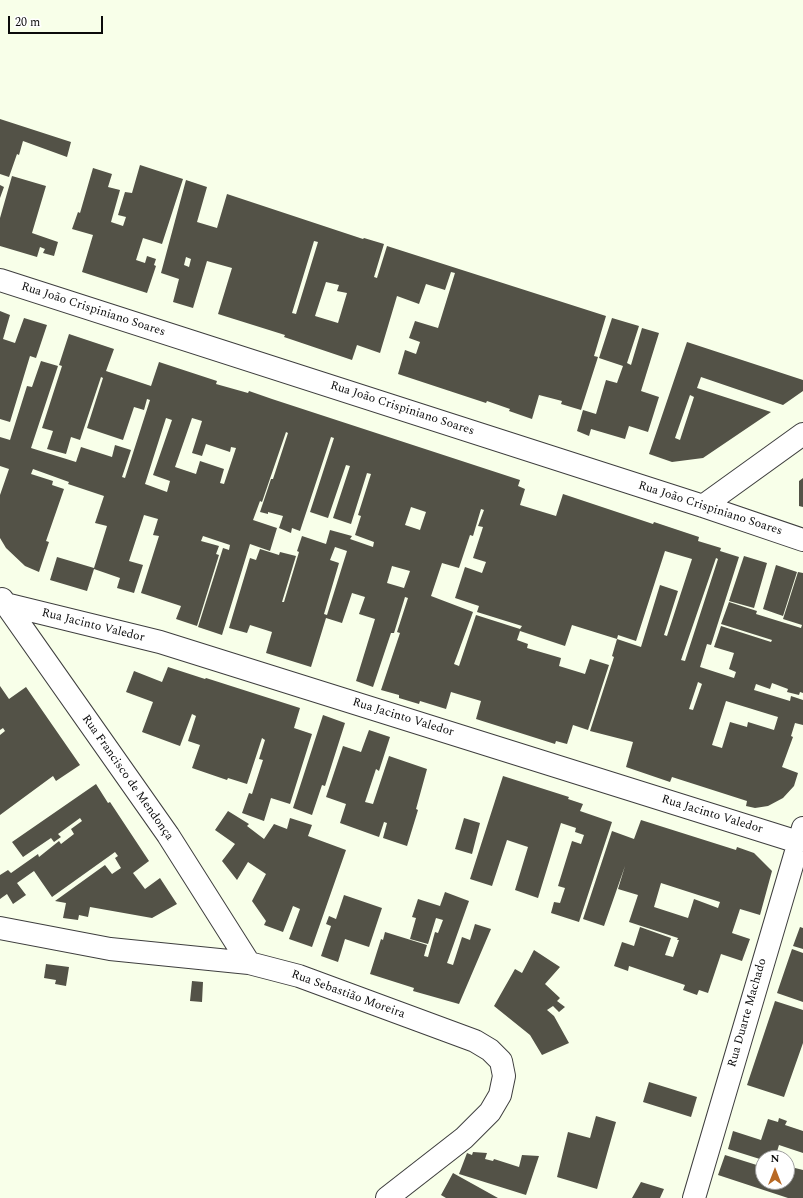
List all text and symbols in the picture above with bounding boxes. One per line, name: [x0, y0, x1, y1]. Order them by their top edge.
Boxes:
scale bar: [10, 8, 105, 34]
text: 20 m: [15, 13, 40, 32]
street label: Rua João Crispiniano Soares: [19, 280, 167, 340]
street label: Rua João Crispiniano Soares: [328, 379, 476, 439]
street label: Rua João Crispiniano Soares: [636, 479, 784, 539]
street label: Rua Jacinto Valedor: [40, 606, 146, 646]
street label: Rua Jacinto Valedor: [351, 696, 455, 740]
street label: Rua Francisco de Mendonça: [78, 713, 176, 843]
street label: Rua Jacinto Valedor: [660, 793, 764, 837]
street label: Rua Duarte Machado: [726, 957, 770, 1069]
street label: Rua Sebastião Moreira: [289, 968, 407, 1022]
north arrow: [755, 1150, 795, 1190]
text: N: [771, 1150, 779, 1167]

